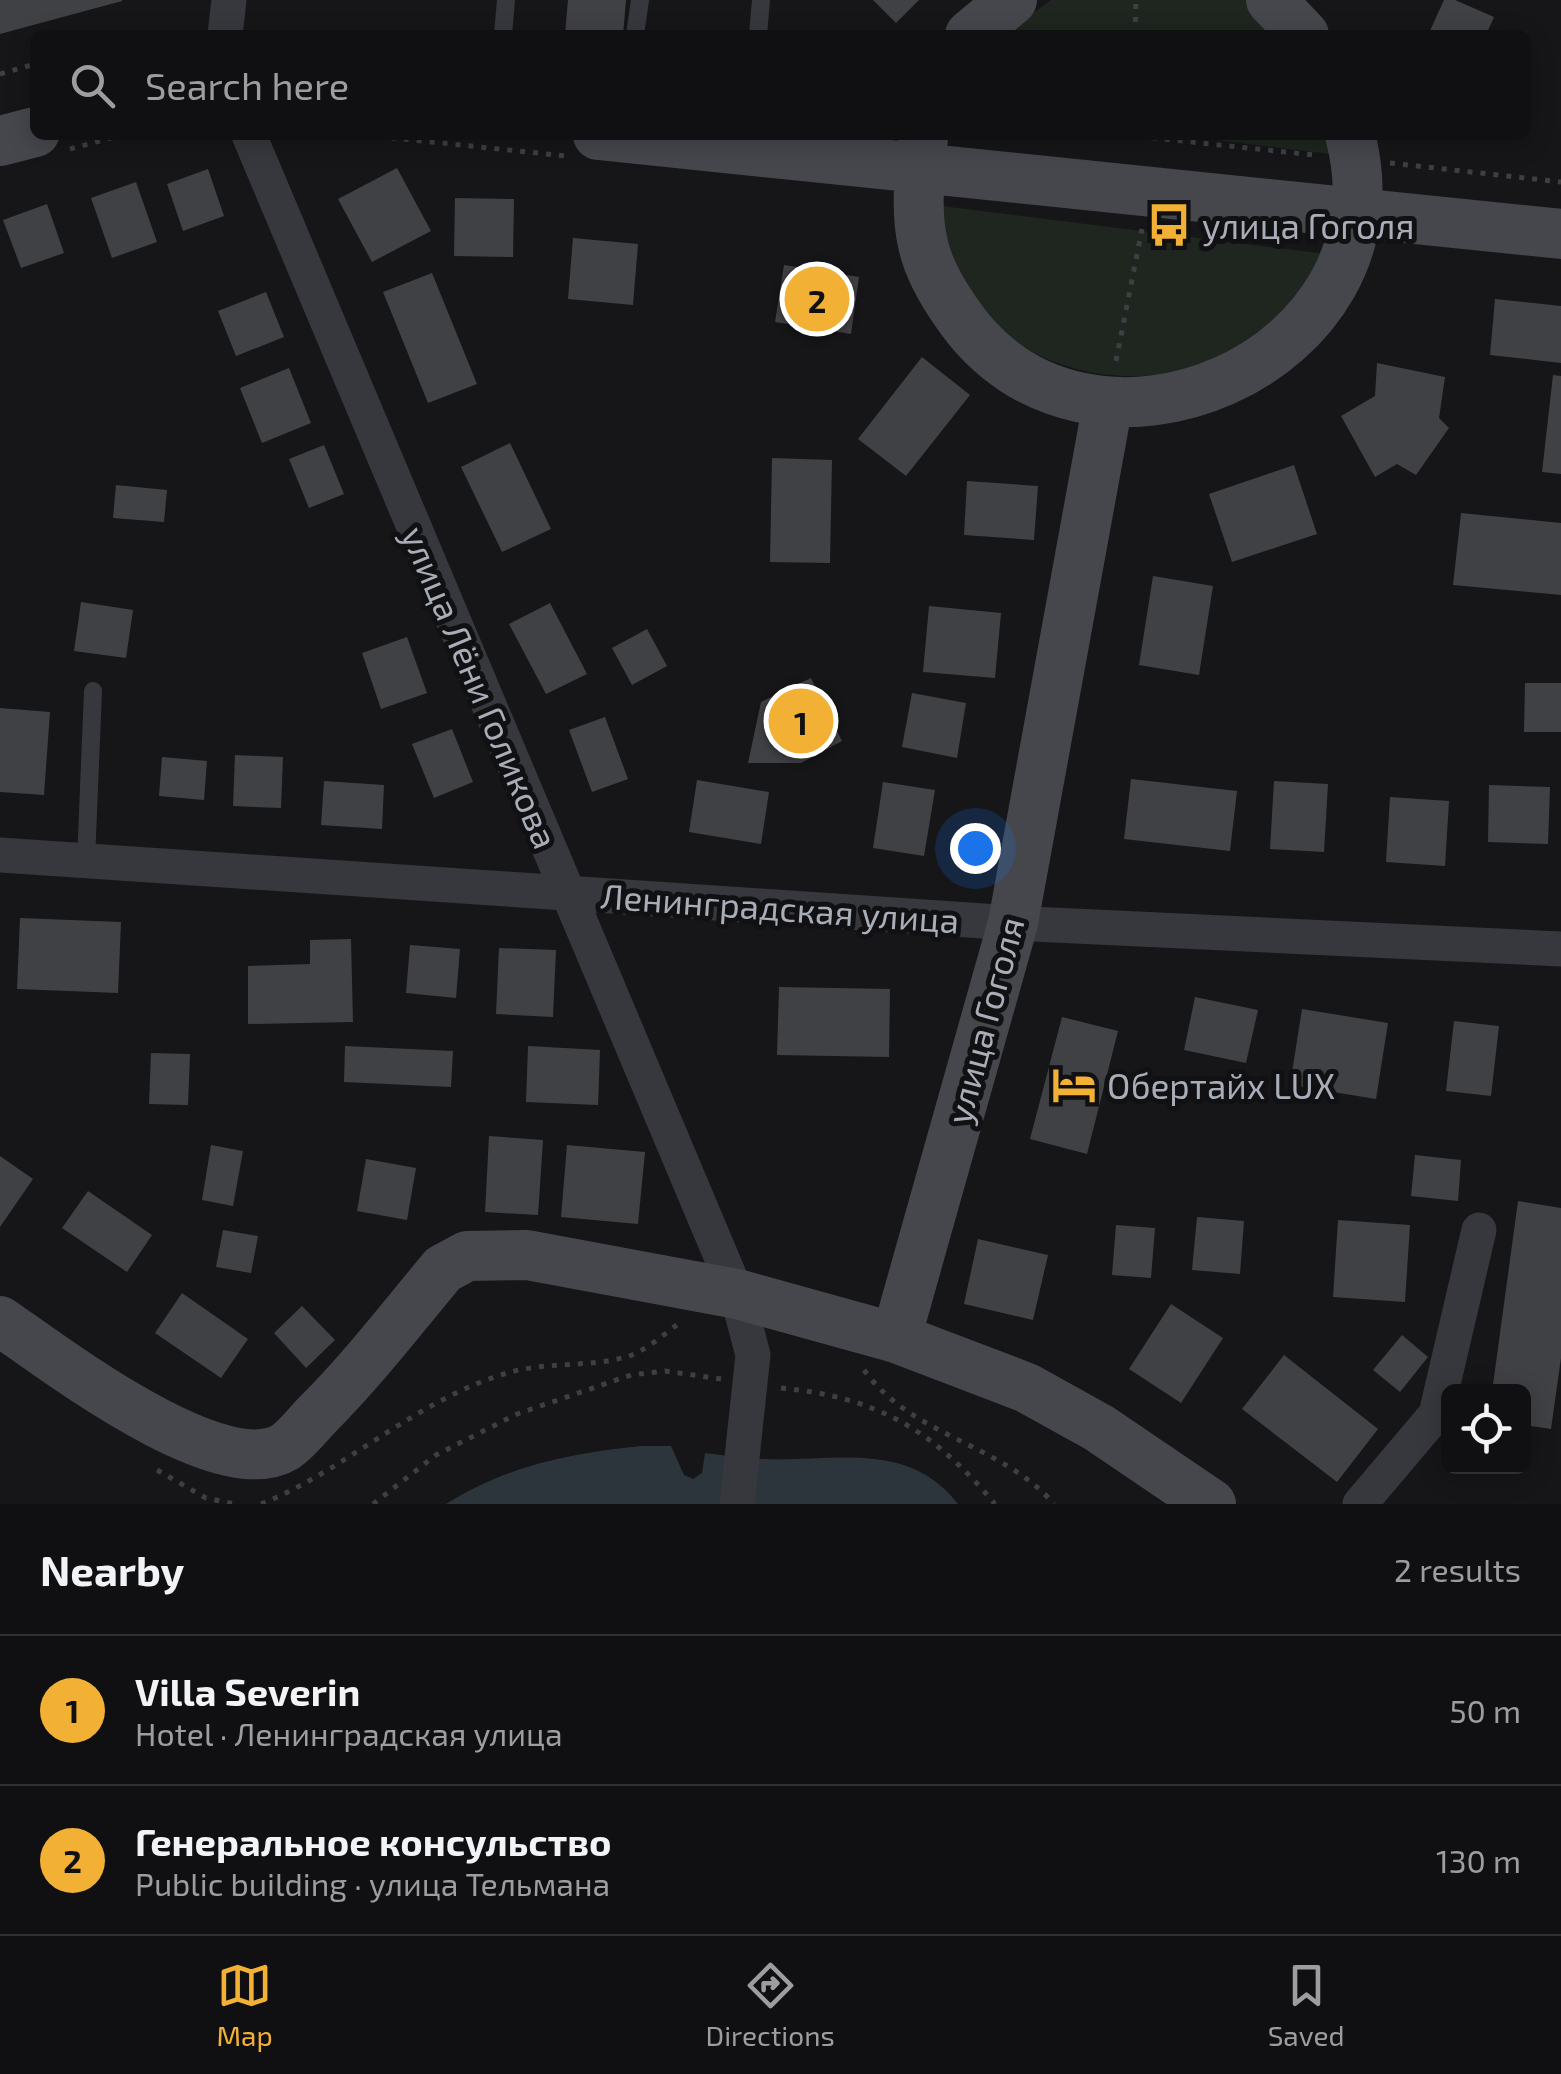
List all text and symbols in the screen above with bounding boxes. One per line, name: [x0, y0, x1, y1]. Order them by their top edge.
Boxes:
search box: [30, 30, 1531, 140]
icon: search: [65, 58, 120, 113]
text: Search here: [145, 62, 349, 108]
bus stop icon: улица Гоголя: [1145, 201, 1193, 249]
place label: улица Гоголя: [1202, 204, 1414, 247]
pin: 2: [784, 262, 850, 336]
street label: улица Лёни Голикова: [393, 520, 568, 855]
pin: 1: [768, 684, 834, 758]
your location: [950, 823, 1001, 874]
street label: Ленинградская улица: [599, 874, 961, 941]
street label: улица Гоголя: [936, 912, 1033, 1128]
hotel icon: Обертайх LUX: [1050, 1061, 1098, 1109]
place label: Обертайх LUX: [1107, 1064, 1335, 1106]
map controls: [1441, 1384, 1531, 1474]
button: locate: [1441, 1384, 1531, 1474]
text: Nearby: [40, 1544, 184, 1594]
text: 2 results: [1394, 1550, 1521, 1588]
text: Villa Severin: [135, 1668, 360, 1714]
text: 1: [66, 1691, 79, 1729]
text: 50 m: [1449, 1691, 1521, 1729]
text: Hotel · Ленинградская улица: [135, 1714, 563, 1752]
text: Генеральное консульство: [135, 1818, 611, 1864]
text: 2: [63, 1841, 82, 1879]
text: 130 m: [1436, 1841, 1521, 1879]
text: Public building · улица Тельмана: [135, 1864, 610, 1902]
tab: Map: [216, 1958, 273, 2052]
tab: Directions: [706, 1958, 835, 2052]
tab: Saved: [1268, 1958, 1345, 2052]

